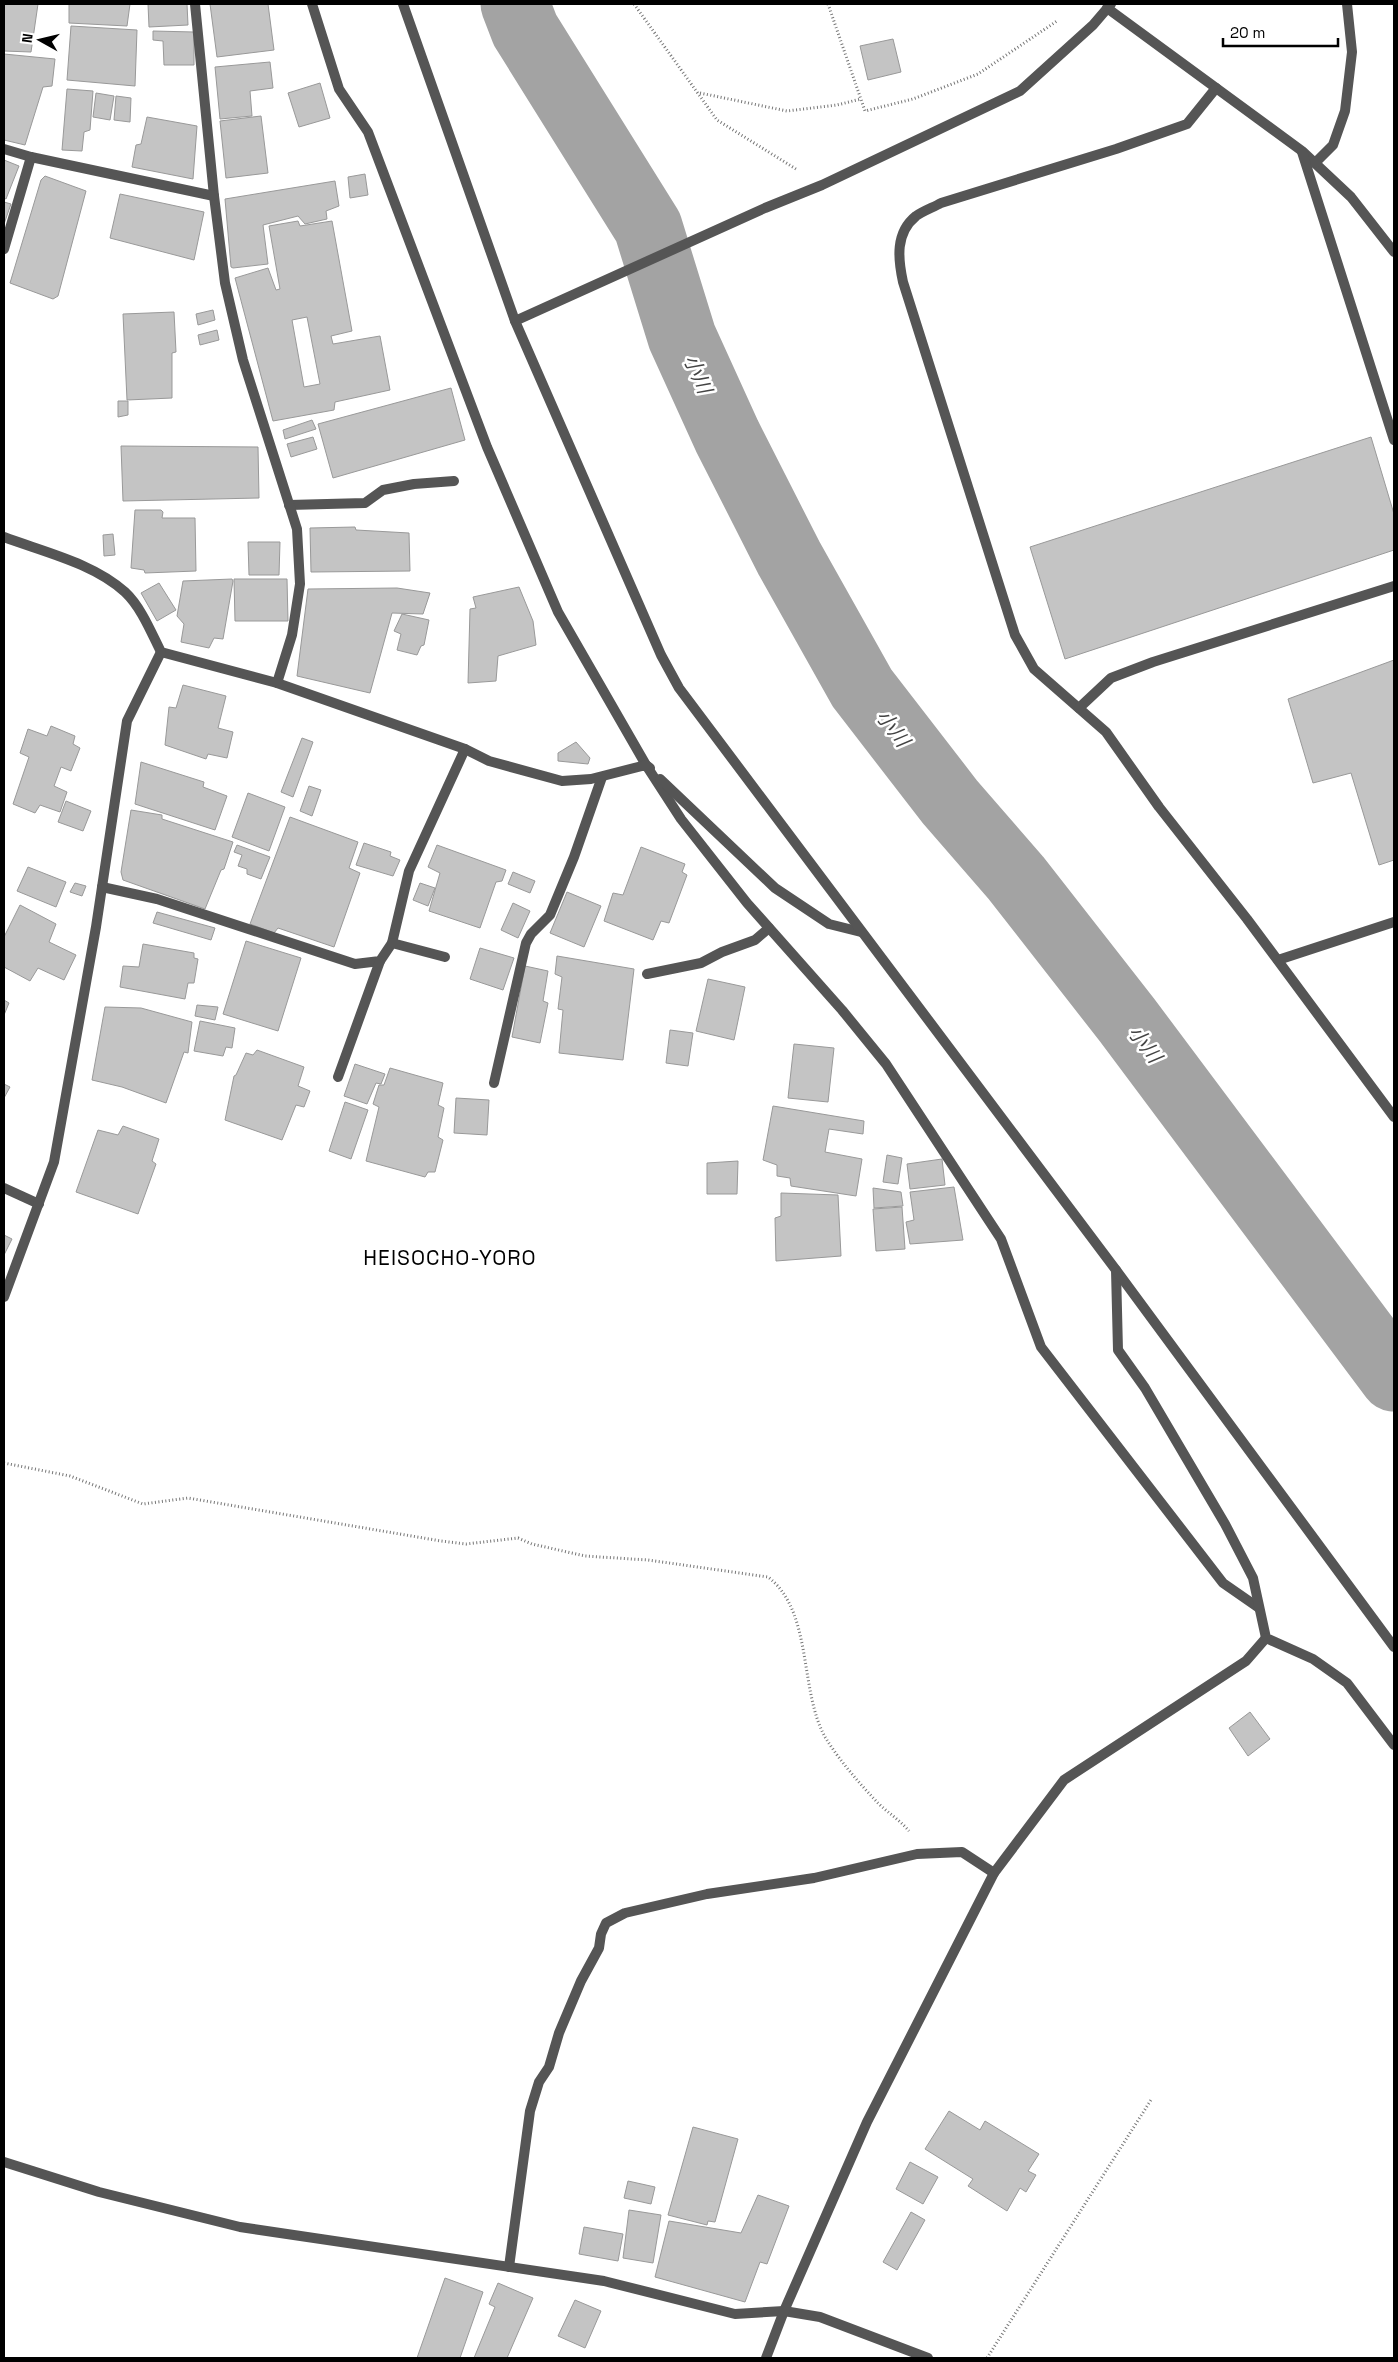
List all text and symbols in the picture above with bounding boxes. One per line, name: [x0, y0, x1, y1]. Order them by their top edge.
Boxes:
north arrow: [15, 15, 65, 65]
scale bar: [1223, 15, 1338, 47]
text: 20 m: [1230, 23, 1265, 42]
text: N: [18, 32, 37, 44]
water label: 小川: [678, 350, 719, 399]
water label: 小川: [871, 704, 917, 753]
water label: 小川: [1123, 1020, 1169, 1069]
district label: HEISOCHO-YORO: [363, 1244, 537, 1271]

